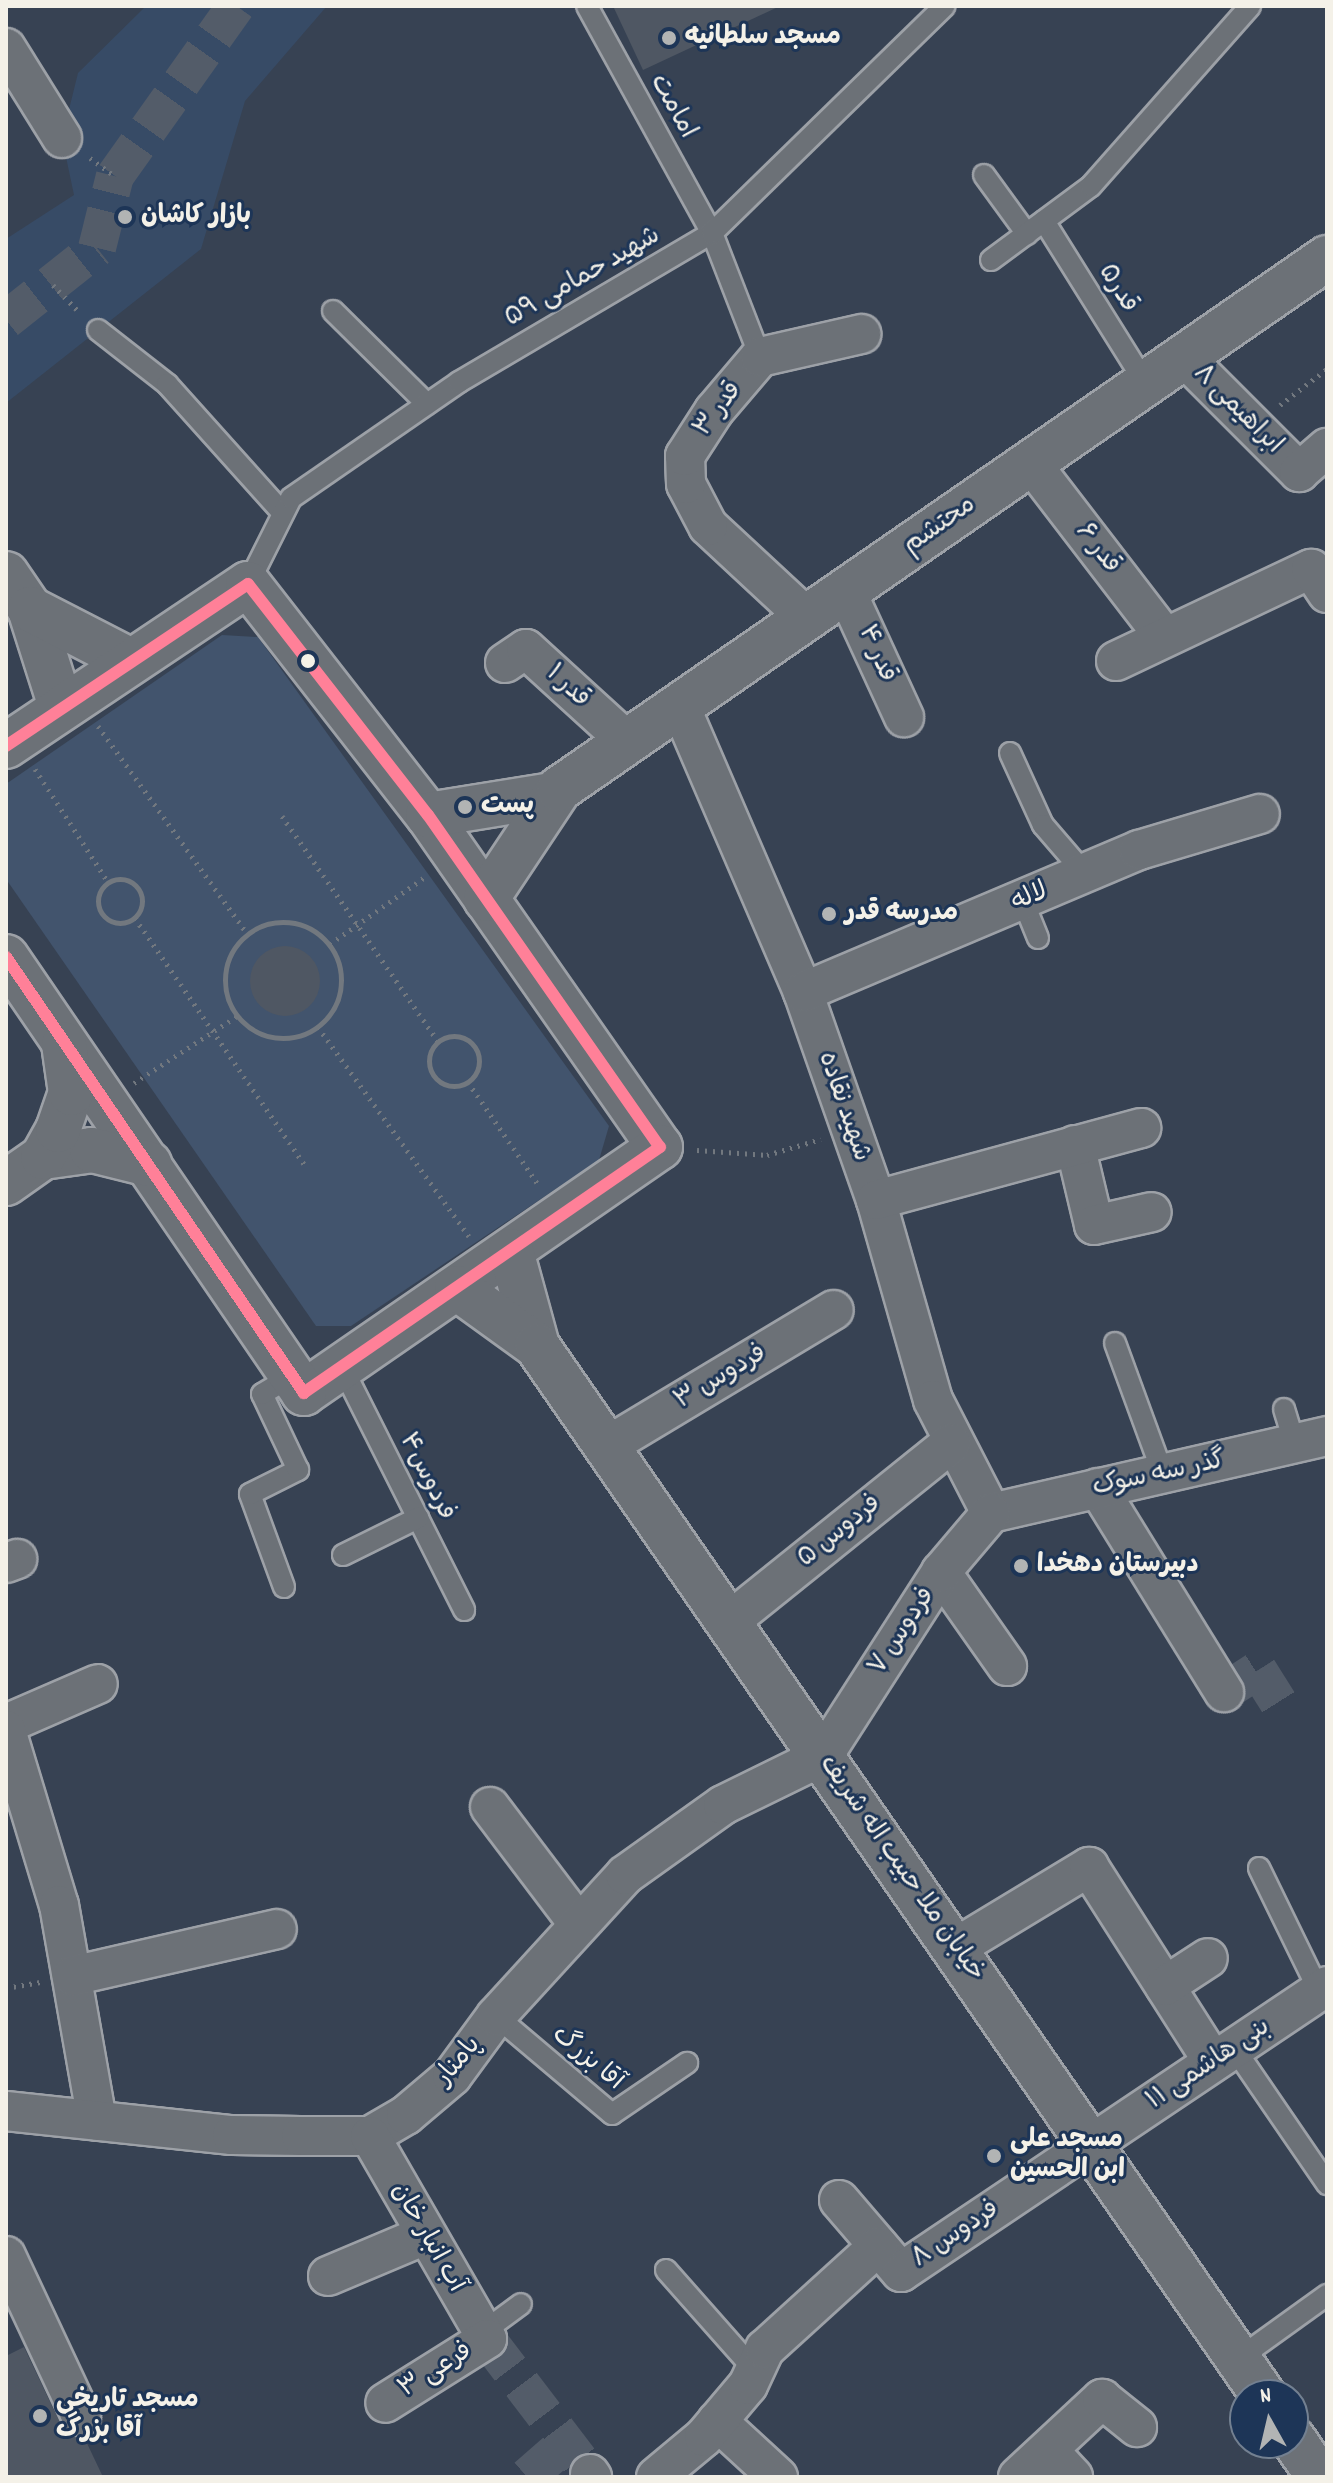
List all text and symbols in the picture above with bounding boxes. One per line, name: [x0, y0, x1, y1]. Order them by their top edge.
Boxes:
place label: مسجد سلطانیه: [685, 22, 841, 54]
marker: مسجد سلطانیه: [660, 29, 678, 47]
street label: امامت: [642, 69, 702, 145]
place label: بازار کاشان: [141, 201, 251, 233]
marker: بازار کاشان: [116, 208, 134, 226]
street label: شهید حمامی ۵۹: [500, 221, 666, 335]
street label: قدر۵: [1090, 259, 1144, 319]
street label: ابراهیمی ۸: [1186, 359, 1288, 461]
street label: قدر ۳: [688, 376, 750, 444]
street label: محتشم: [898, 490, 982, 562]
street label: قدر ۶: [1068, 517, 1126, 581]
street label: قدر ۴: [850, 621, 902, 687]
unlabelled marker: [300, 653, 316, 669]
street label: قدر ۱: [538, 659, 596, 715]
place label: پست: [481, 791, 534, 823]
marker: پست: [456, 798, 474, 816]
street label: لاله: [1007, 877, 1053, 919]
place label: مدرسه قدر: [845, 898, 958, 930]
marker: مدرسه قدر: [820, 905, 838, 923]
street label: شهید نقاده: [810, 1048, 876, 1166]
street label: فردوس ۳: [669, 1338, 773, 1418]
street label: فردوس۴: [391, 1428, 461, 1526]
street label: گذر سه سوک: [1090, 1446, 1228, 1504]
street label: فردوس ۵: [792, 1489, 888, 1575]
place label: دبیرستان دهخدا: [1037, 1550, 1199, 1582]
marker: دبیرستان دهخدا: [1012, 1557, 1030, 1575]
street label: فردوس ۷: [863, 1582, 943, 1682]
street label: خیابان ملا حبیب اله شریف: [811, 1750, 991, 1988]
street label: بنی هاشمی ۱۱: [1141, 2012, 1277, 2118]
street label: آقا بزرگ: [545, 2020, 629, 2098]
street label: پامنار: [429, 2031, 489, 2093]
place label: مسجد علی ابن الحسین: [1010, 2125, 1125, 2186]
marker: مسجد علی ابن الحسین: [985, 2147, 1003, 2165]
street label: آب انبار خان: [383, 2178, 471, 2298]
street label: فردوس ۸: [906, 2194, 1006, 2276]
street label: فرعی ۳: [393, 2336, 479, 2406]
north arrow: [1229, 2379, 1309, 2459]
text: N: [1258, 2381, 1273, 2413]
place label: مسجد تاریخی آقا بزرگ: [56, 2385, 199, 2446]
marker: مسجد تاریخی آقا بزرگ: [31, 2407, 49, 2425]

